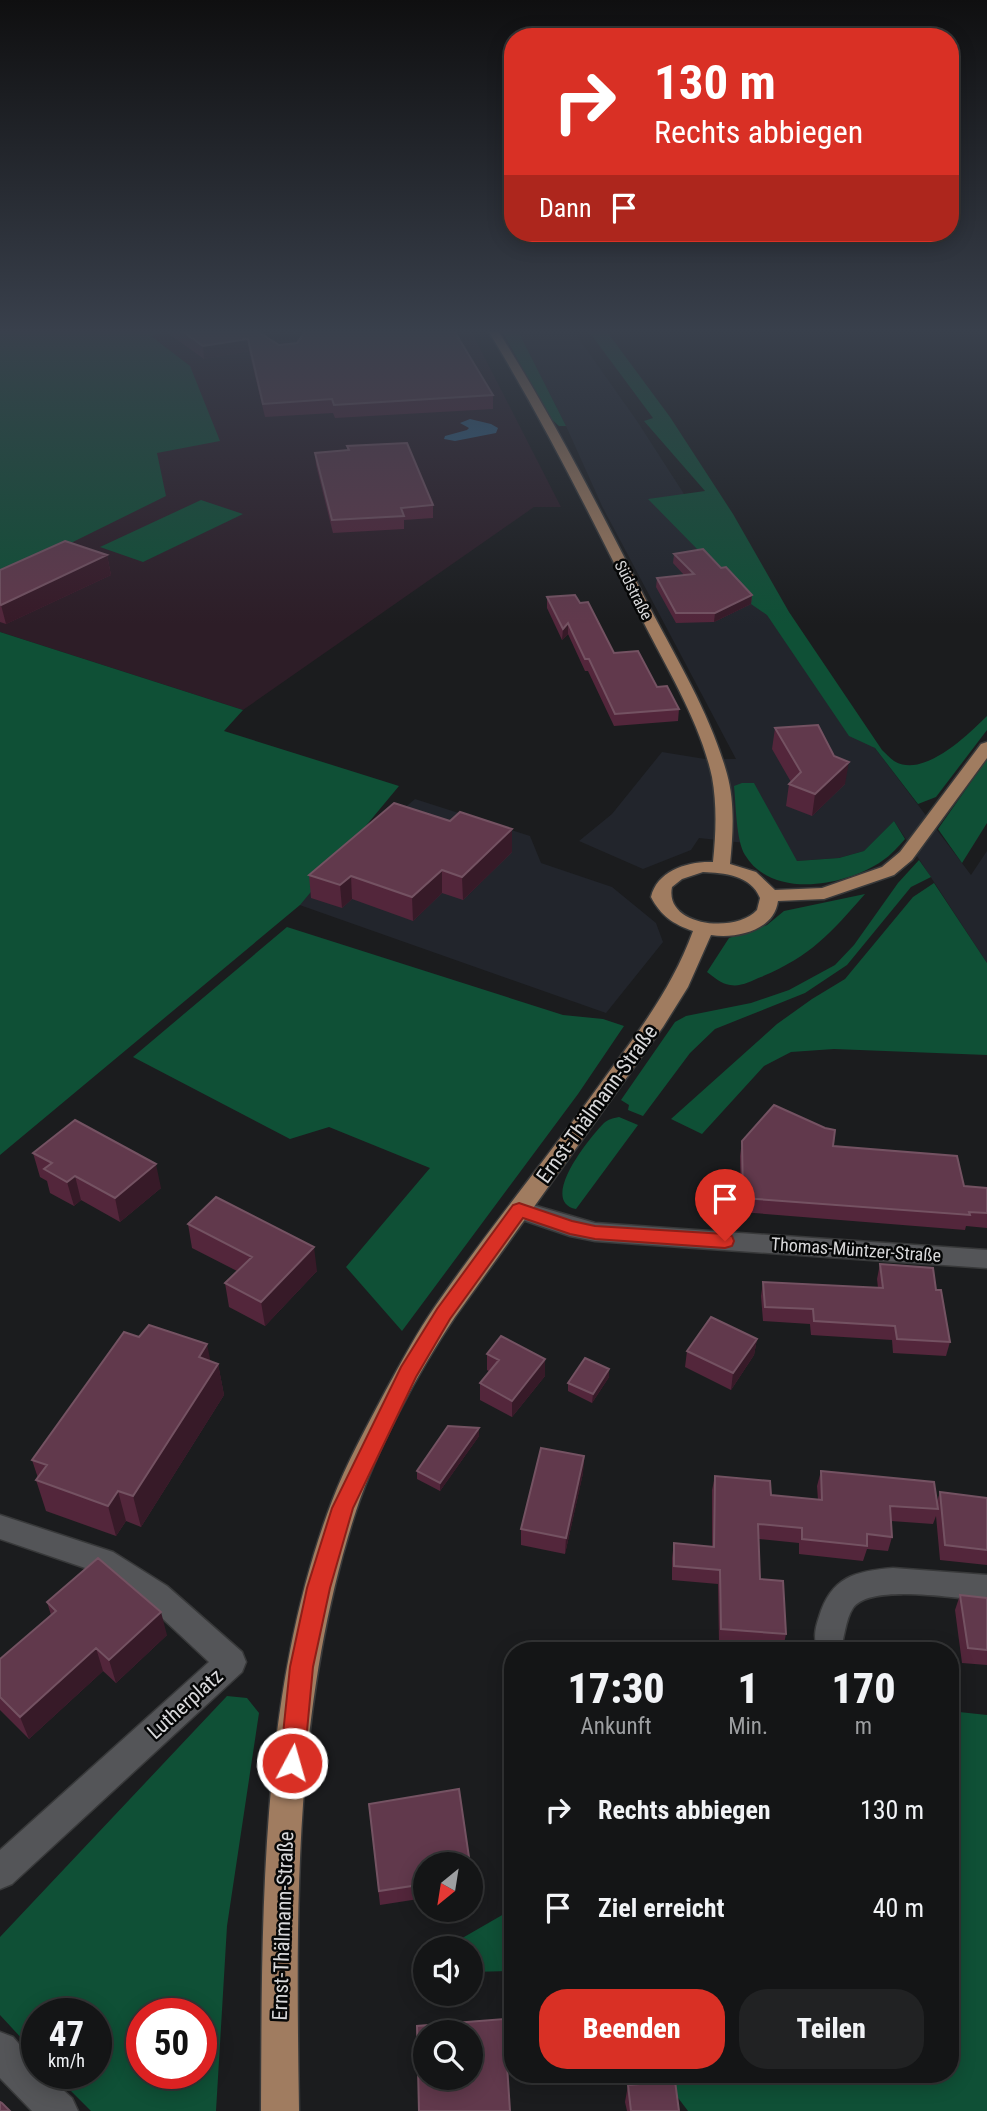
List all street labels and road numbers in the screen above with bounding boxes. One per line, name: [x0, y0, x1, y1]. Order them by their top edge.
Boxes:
street label: Südstraße: [611, 557, 657, 623]
street label: Ernst-Thälmann-Straße: [532, 1020, 662, 1188]
street label: Thomas-Müntzer-Straße: [770, 1233, 942, 1266]
street label: Lutherplatz: [142, 1664, 228, 1744]
street label: Ernst-Thälmann-Straße: [268, 1831, 298, 2021]

